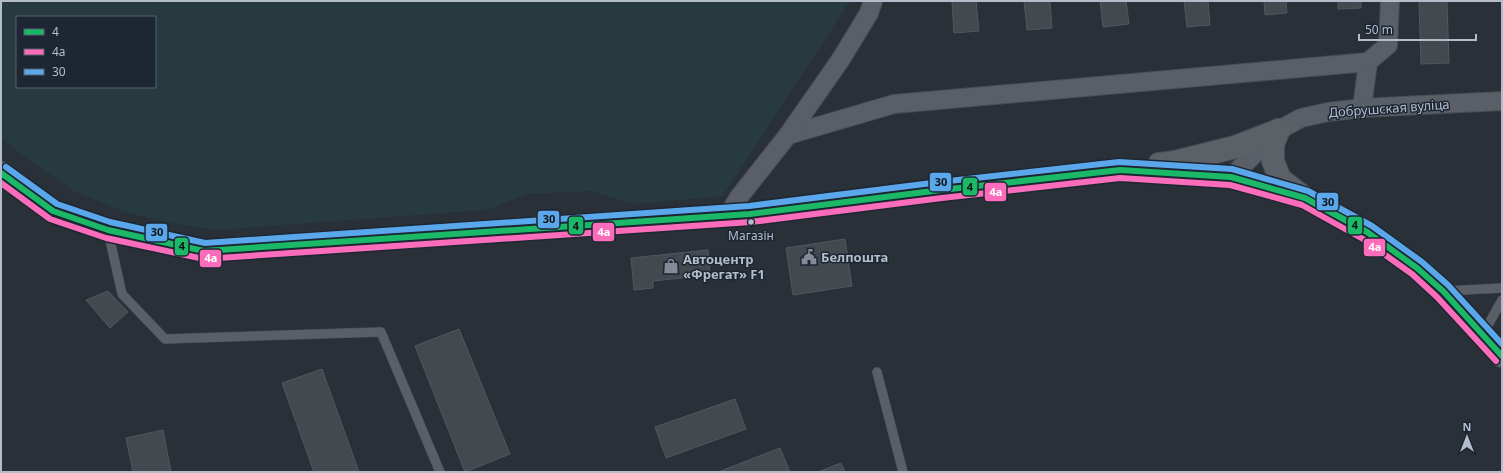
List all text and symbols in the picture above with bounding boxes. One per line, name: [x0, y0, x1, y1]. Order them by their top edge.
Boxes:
legend: [16, 16, 156, 88]
scale bar: [1359, 16, 1476, 42]
text: 50 m: [1365, 21, 1393, 38]
text: 4: [52, 23, 59, 40]
text: 4а: [52, 43, 66, 60]
text: 30: [52, 63, 66, 80]
street label: Добрушская вуліца: [1328, 95, 1450, 121]
line badge: 30: [929, 172, 952, 192]
text: 30: [935, 174, 947, 189]
line badge: 4: [962, 177, 978, 196]
text: 4: [967, 179, 974, 194]
line badge: 4а: [984, 182, 1007, 202]
text: 4а: [990, 184, 1002, 199]
line badge: 30: [1316, 192, 1339, 211]
text: 30: [1322, 194, 1334, 209]
line badge: 30: [537, 210, 560, 229]
text: 30: [543, 211, 555, 226]
line badge: 4: [568, 216, 584, 235]
line badge: 4: [1347, 216, 1363, 235]
marker: Магазін: [746, 217, 756, 227]
text: 4: [1352, 217, 1359, 232]
text: 4: [573, 218, 580, 233]
line badge: 4а: [592, 222, 615, 242]
line badge: 30: [145, 223, 168, 242]
text: 30: [151, 224, 163, 239]
text: 4а: [598, 224, 610, 239]
place label: Магазін: [728, 227, 774, 244]
line badge: 4: [174, 237, 189, 256]
text: 4: [179, 238, 186, 253]
line badge: 4а: [1363, 238, 1386, 257]
text: 4а: [1369, 239, 1381, 254]
public building icon: Белпошта: [800, 248, 818, 266]
place label: Белпошта: [821, 248, 888, 266]
line badge: 4а: [199, 249, 222, 268]
text: 4а: [205, 250, 217, 265]
place label: Автоцентр «Фрегат» F1: [683, 250, 765, 283]
shop icon: Автоцентр «Фрегат» F1: [662, 257, 680, 275]
north arrow: [1447, 417, 1487, 457]
text: N: [1463, 419, 1471, 434]

